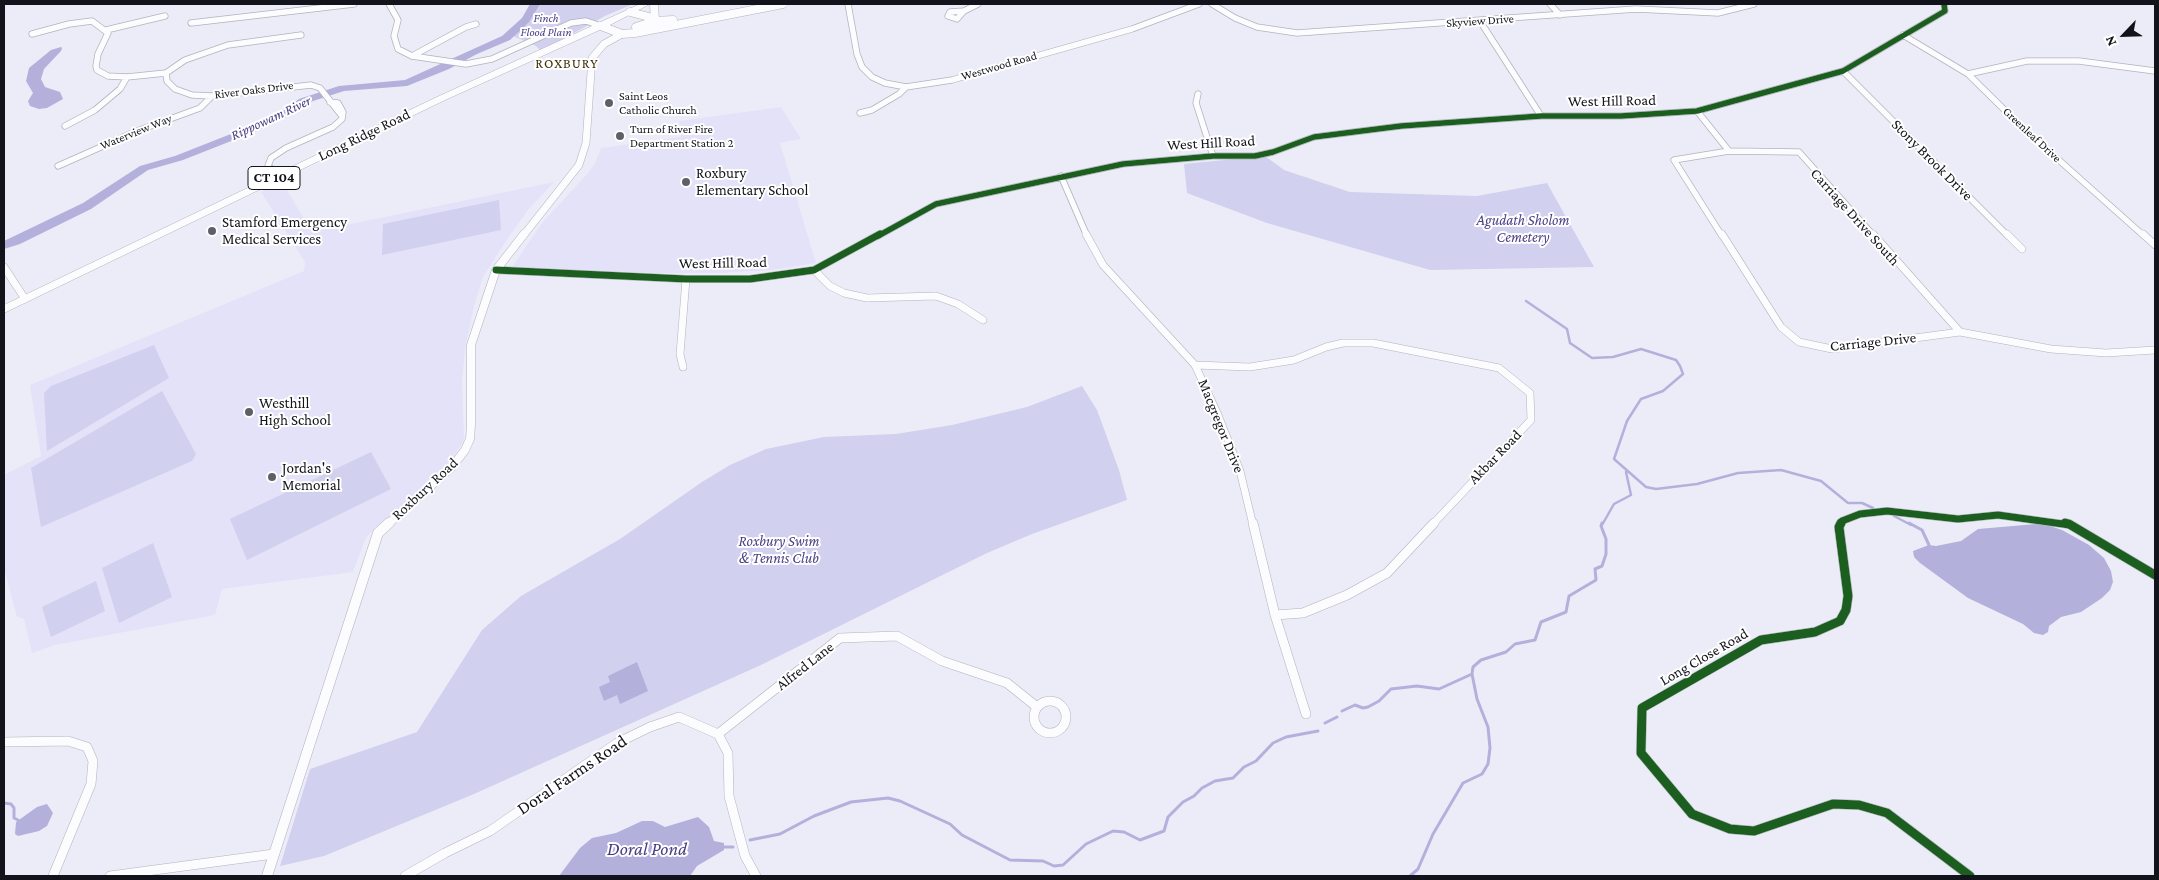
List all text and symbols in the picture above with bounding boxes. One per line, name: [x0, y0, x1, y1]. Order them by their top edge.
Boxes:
north arrow: [2099, 10, 2149, 60]
park label: Finch Flood Plain: [521, 11, 571, 39]
street label: Skyview Drive: [1446, 11, 1514, 31]
text: N: [2101, 33, 2120, 49]
street label: Westwood Road: [960, 48, 1038, 84]
district label: ROXBURY: [534, 56, 600, 72]
street label: River Oaks Drive: [214, 78, 294, 102]
place label: Saint Leos Catholic Church: [619, 89, 697, 117]
street label: West Hill Road: [1568, 91, 1656, 111]
water label: Rippowam River: [228, 92, 314, 144]
marker: Saint Leos Catholic Church: [603, 97, 615, 109]
street label: Greenleaf Drive: [2000, 104, 2064, 166]
street label: Long Ridge Road: [315, 105, 413, 165]
street label: Waterview Way: [98, 111, 174, 153]
street label: Stony Brook Drive: [1888, 116, 1976, 204]
place label: Turn of River Fire Department Station 2: [630, 122, 734, 150]
marker: Turn of River Fire Department Station 2: [614, 130, 626, 142]
street label: West Hill Road: [1166, 132, 1256, 154]
place label: Roxbury Elementary School: [696, 164, 808, 199]
street label: Carriage Drive South: [1807, 165, 1903, 269]
road number: CT 104: [248, 167, 300, 190]
marker: Roxbury Elementary School: [680, 176, 692, 188]
park label: Agudath Sholom Cemetery: [1476, 211, 1570, 246]
place label: Stamford Emergency Medical Services: [222, 213, 347, 248]
marker: Stamford Emergency Medical Services: [206, 225, 218, 237]
street label: West Hill Road: [679, 253, 767, 273]
street label: Carriage Drive: [1829, 329, 1917, 355]
street label: Macgregor Drive: [1194, 376, 1248, 476]
place label: Westhill High School: [259, 394, 331, 429]
marker: Westhill High School: [243, 406, 255, 418]
street label: Akbar Road: [1465, 426, 1525, 488]
street label: Roxbury Road: [388, 454, 462, 524]
place label: Jordan's Memorial: [282, 459, 341, 494]
marker: Jordan's Memorial: [266, 471, 278, 483]
park label: Roxbury Swim & Tennis Club: [738, 532, 820, 567]
street label: Long Close Road: [1657, 624, 1751, 690]
street label: Alfred Lane: [773, 638, 837, 694]
street label: Doral Farms Road: [513, 730, 631, 820]
water label: Doral Pond: [607, 838, 687, 860]

